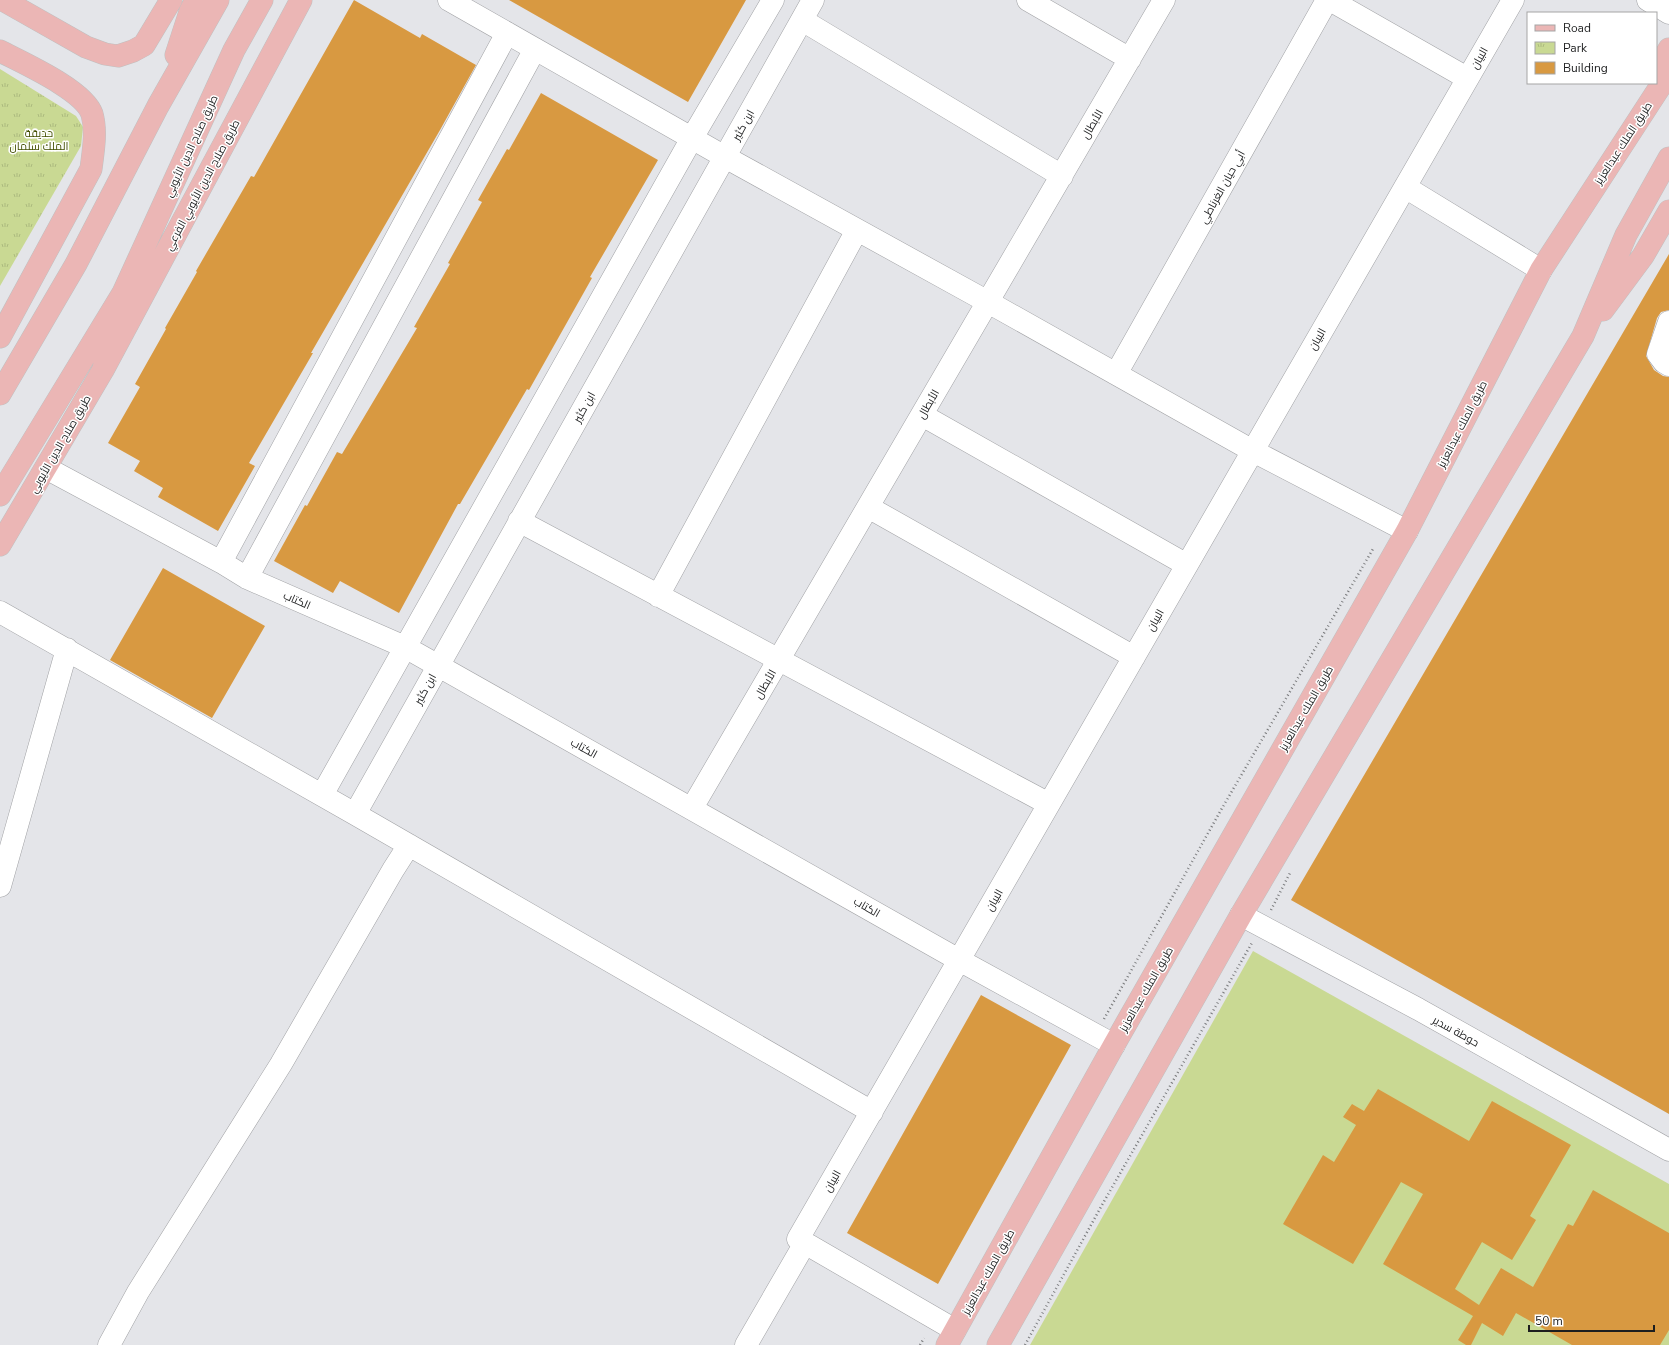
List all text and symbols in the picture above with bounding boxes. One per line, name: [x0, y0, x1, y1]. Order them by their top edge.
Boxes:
legend: [1527, 12, 1657, 84]
text: Road: [1563, 20, 1591, 36]
text: Park: [1563, 40, 1588, 56]
street label: البيان: [1467, 45, 1492, 72]
text: Building: [1563, 60, 1608, 76]
street label: طريق صلاح الدين الأيوبي: [161, 93, 223, 200]
street label: طريق الملك عبدالعزيز: [1591, 99, 1656, 188]
street label: ابن كثير: [728, 107, 758, 144]
street label: الأبطال: [1078, 107, 1107, 142]
street label: طريق صلاح الدين الأيوبي الفرعي: [161, 117, 244, 254]
park label: حديقة الملك سلمان: [9, 126, 69, 154]
street label: أبي حيان الغرناطي: [1196, 148, 1250, 227]
street label: البيان: [1305, 326, 1330, 353]
street label: طريق الملك عبدالعزيز: [1434, 378, 1491, 471]
street label: الأبطال: [914, 387, 943, 422]
street label: ابن كثير: [569, 389, 599, 426]
street label: طريق صلاح الدين الأيوبي: [26, 392, 96, 497]
street label: الكتاب: [281, 588, 313, 613]
street label: البيان: [1143, 607, 1168, 634]
street label: طريق الملك عبدالعزيز: [1276, 663, 1337, 754]
street label: الأبطال: [751, 667, 780, 702]
street label: ابن كثير: [410, 671, 440, 708]
street label: الكتاب: [568, 735, 600, 762]
street label: البيان: [982, 887, 1007, 914]
street label: الكتاب: [851, 894, 883, 921]
street label: طريق الملك عبدالعزيز: [1116, 944, 1177, 1035]
street label: حوطة سدير: [1429, 1012, 1482, 1050]
street label: البيان: [820, 1168, 845, 1195]
street label: طريق الملك عبدالعزيز: [958, 1227, 1018, 1319]
scale bar: [1529, 1307, 1654, 1333]
text: 50 m: [1535, 1313, 1563, 1329]

